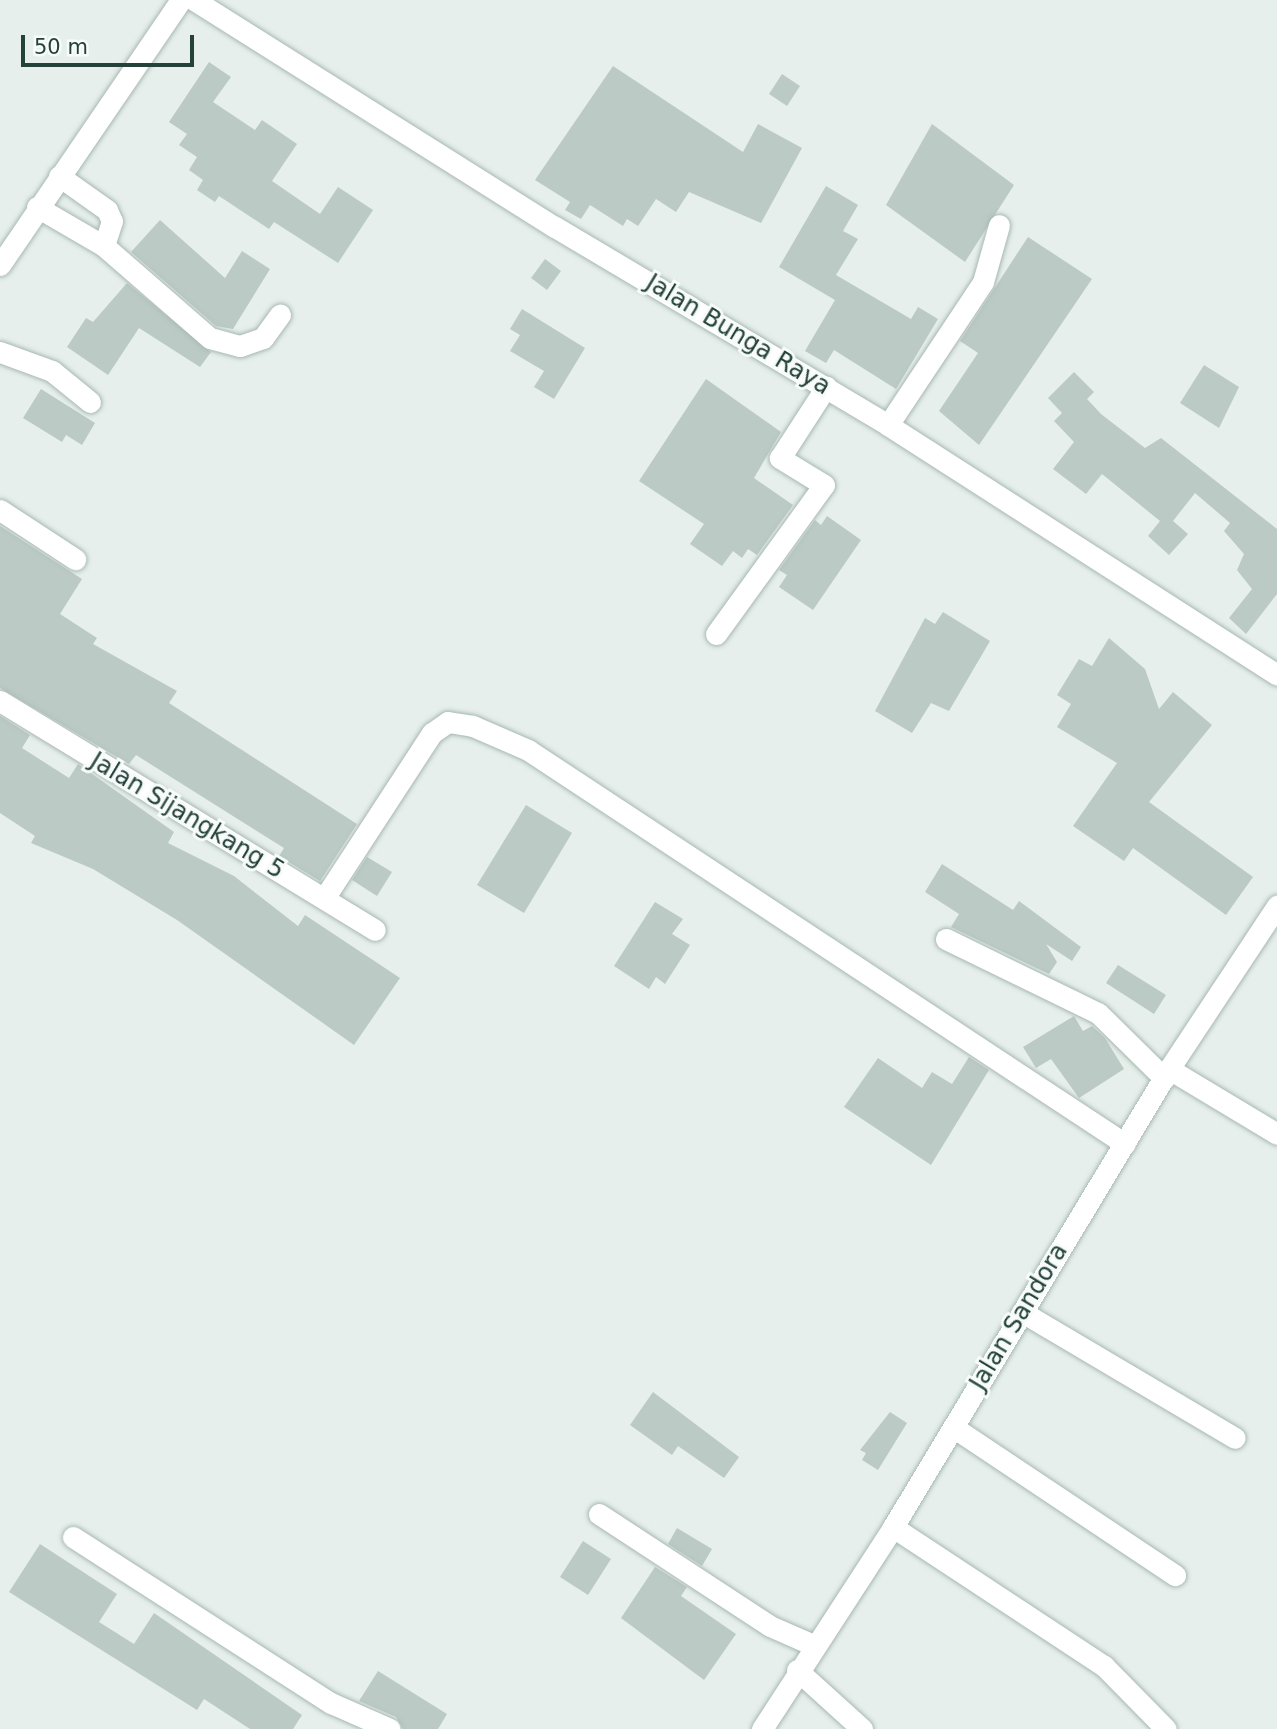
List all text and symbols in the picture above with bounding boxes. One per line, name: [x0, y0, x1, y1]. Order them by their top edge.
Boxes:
scale bar: [24, 21, 198, 65]
text: 50 m: [34, 35, 88, 59]
street label: Jalan Bunga Raya: [640, 269, 836, 401]
street label: Jalan Sijangkang 5: [85, 747, 289, 885]
street label: Jalan Sandora: [964, 1239, 1074, 1395]

